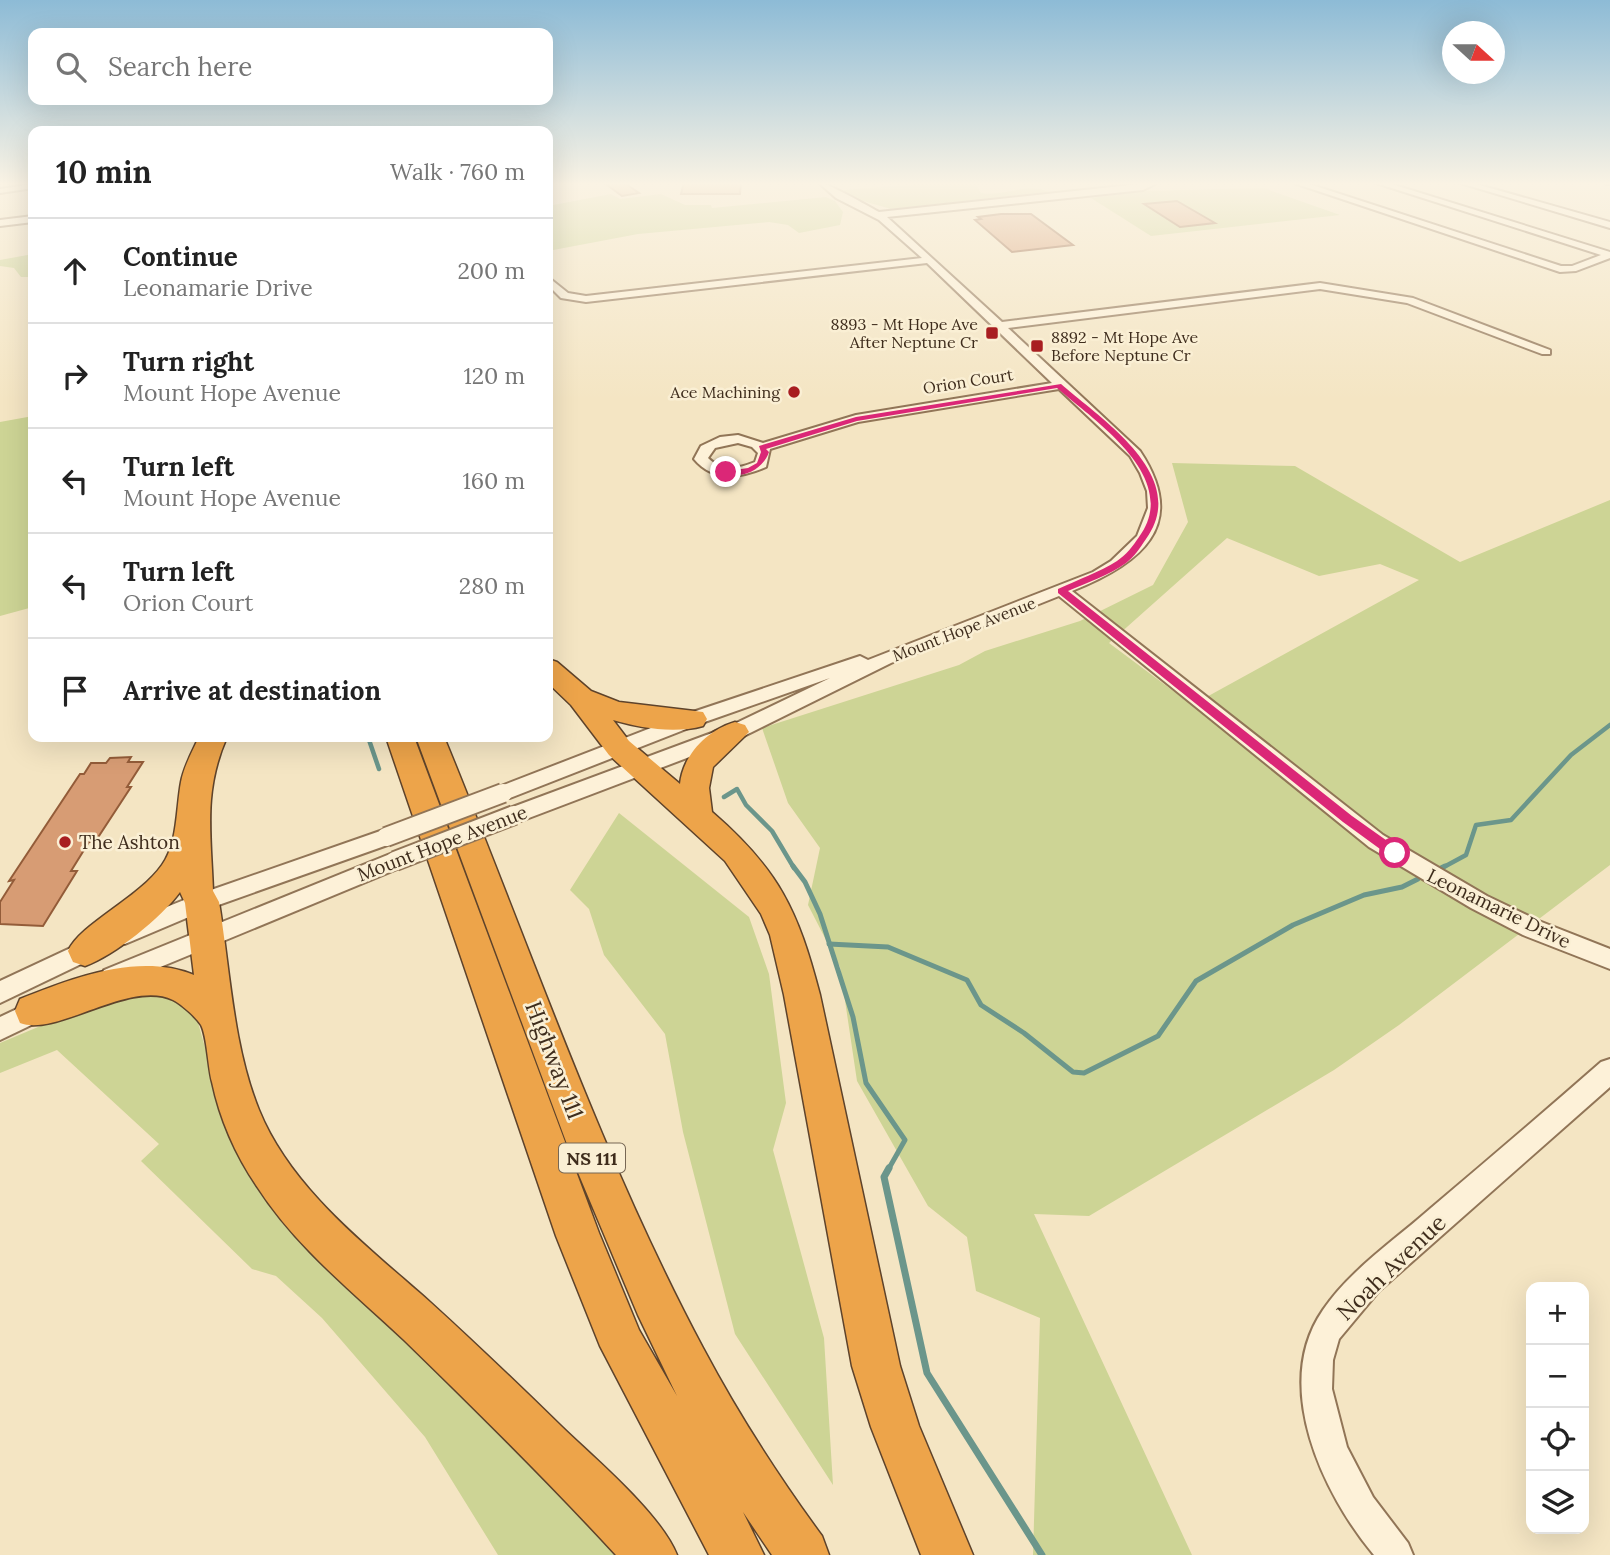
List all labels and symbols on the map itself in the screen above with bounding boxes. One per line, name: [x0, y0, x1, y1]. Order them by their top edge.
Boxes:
north arrow: [1442, 21, 1505, 84]
place label: 8893 - Mt Hope Ave After Neptune Cr: [830, 314, 978, 352]
marker: 8893 - Mt Hope Ave After Neptune Cr: [984, 325, 1000, 341]
place label: 8892 - Mt Hope Ave Before Neptune Cr: [1051, 327, 1199, 365]
marker: 8892 - Mt Hope Ave Before Neptune Cr: [1029, 338, 1045, 354]
street label: Orion Court: [922, 364, 1015, 398]
place label: Ace Machining: [669, 382, 781, 402]
marker: Ace Machining: [786, 384, 802, 400]
route end: [710, 456, 741, 487]
street label: Mount Hope Avenue: [890, 592, 1039, 666]
street label: Mount Hope Avenue: [354, 800, 530, 886]
place label: The Ashton: [79, 830, 180, 854]
marker: The Ashton: [57, 834, 73, 850]
route start: [1379, 837, 1410, 868]
street label: Leonamarie Drive: [1423, 863, 1575, 953]
street label: Highway 111: [519, 997, 591, 1123]
road number: NS 111: [559, 1143, 625, 1172]
street label: Noah Avenue: [1330, 1208, 1452, 1326]

